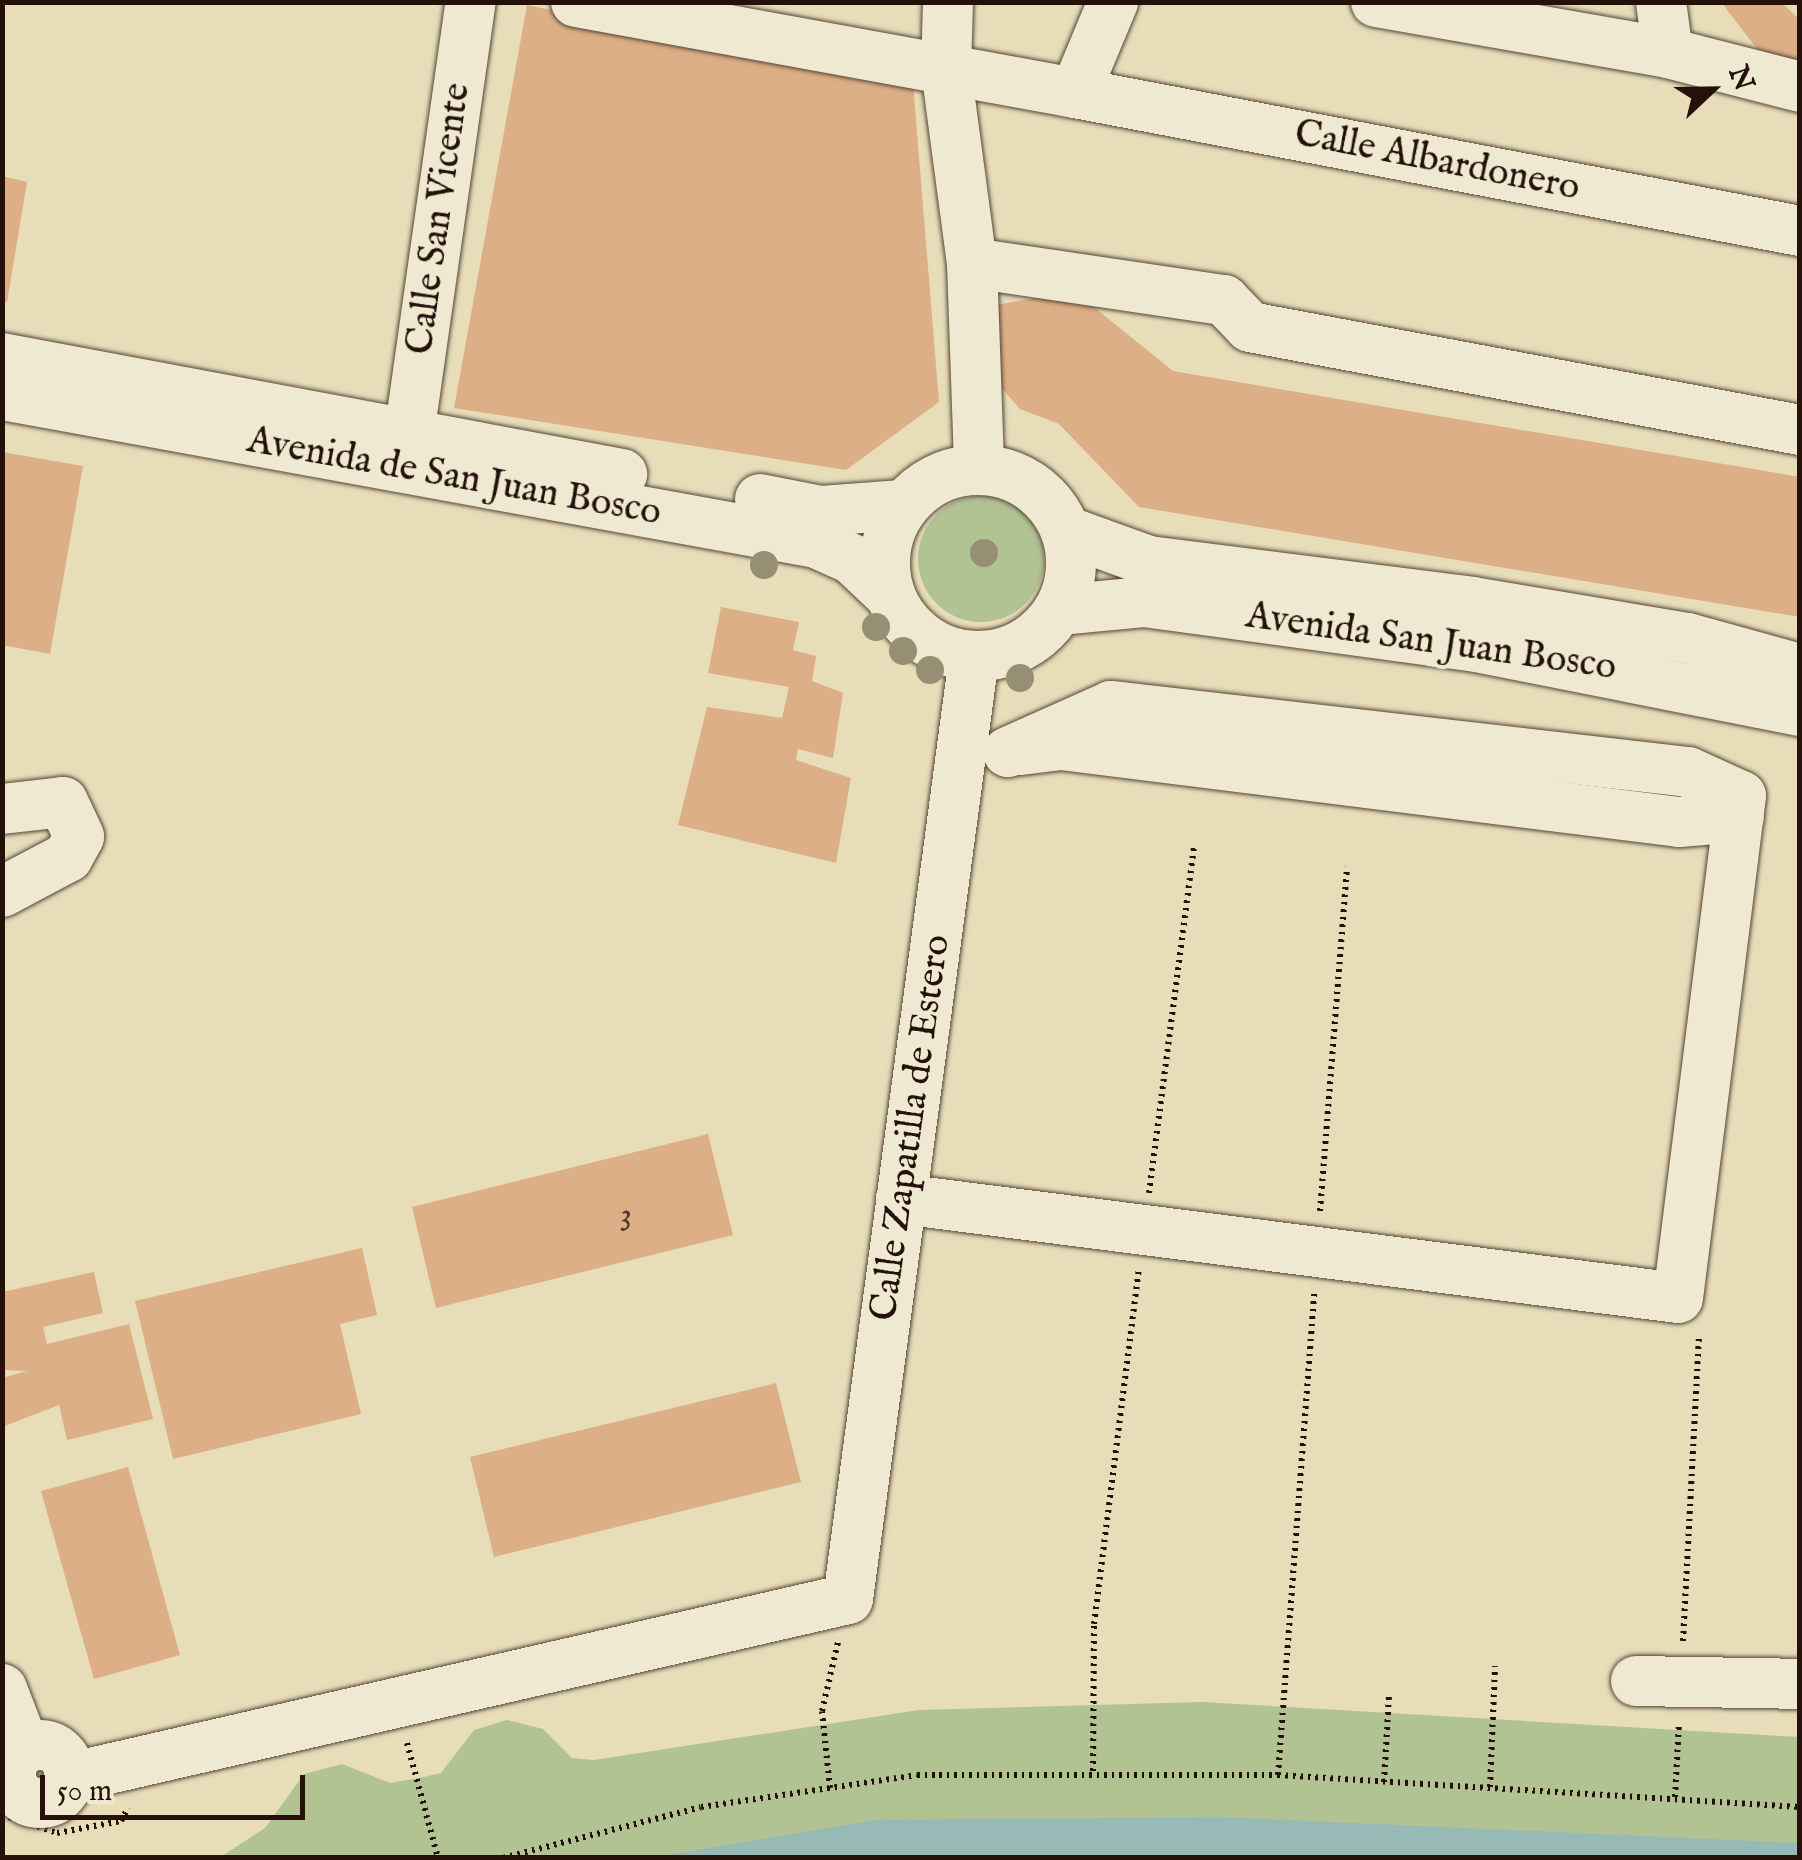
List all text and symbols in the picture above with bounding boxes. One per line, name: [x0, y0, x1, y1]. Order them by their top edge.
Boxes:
north arrow: [1662, 40, 1762, 140]
text: N: [1720, 61, 1761, 96]
street label: Calle San Vicente: [398, 80, 482, 358]
street label: Calle Albardonero: [1291, 112, 1583, 212]
street label: Avenida de San Juan Bosco: [243, 419, 665, 537]
street label: Avenida San Juan Bosco: [1243, 594, 1619, 692]
street label: Calle Zapatilla de Estero: [862, 932, 962, 1324]
house number: 3: [620, 1197, 632, 1235]
scale bar: [45, 1755, 310, 1817]
text: 50 m: [57, 1773, 112, 1811]

